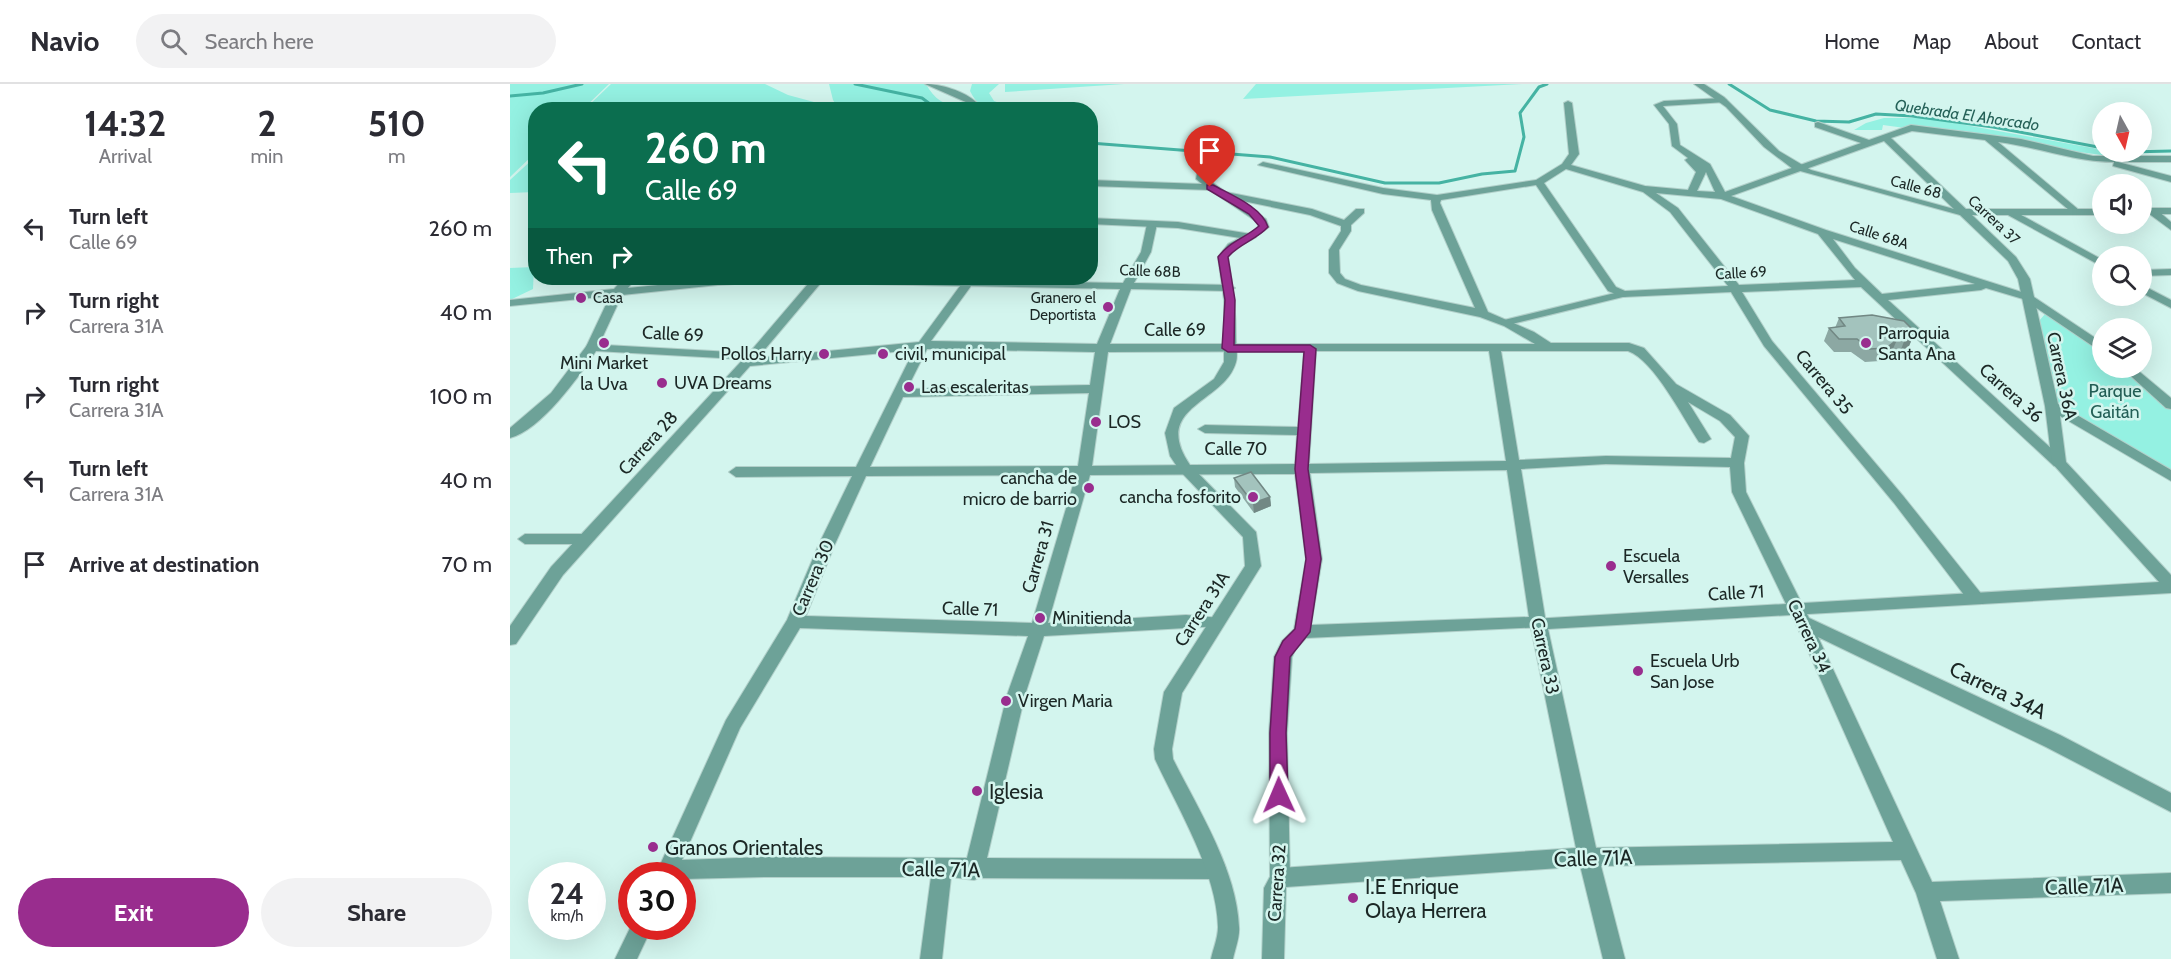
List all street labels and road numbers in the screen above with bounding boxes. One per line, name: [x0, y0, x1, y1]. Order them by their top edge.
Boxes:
street label: Calle 68: [1888, 172, 1944, 202]
street label: Carrera 37: [1964, 191, 2024, 249]
street label: Calle 68A: [1847, 217, 1912, 253]
street label: Calle 68B: [1119, 261, 1181, 281]
street label: Calle 69: [1715, 263, 1767, 283]
street label: Calle 69: [1144, 319, 1206, 341]
street label: Calle 69: [642, 321, 704, 347]
street label: Carrera 36A: [2042, 330, 2082, 422]
street label: Carrera 35: [1791, 345, 1857, 419]
street label: Carrera 36: [1975, 359, 2047, 427]
street label: Carrera 28: [613, 406, 683, 480]
street label: Calle 70: [1205, 438, 1267, 460]
street label: Carrera 31: [1017, 518, 1059, 596]
street label: Carrera 30: [787, 537, 839, 619]
street label: Carrera 31A: [1170, 567, 1234, 651]
street label: Calle 71: [1707, 581, 1765, 605]
street label: Carrera 34: [1782, 596, 1836, 676]
street label: Calle 71: [941, 597, 999, 621]
street label: Carrera 33: [1526, 616, 1564, 696]
street label: Carrera 34A: [1946, 656, 2050, 724]
street label: Carrera 32: [1263, 844, 1291, 922]
street label: Calle 71A: [1553, 844, 1633, 872]
street label: Calle 71A: [901, 856, 981, 882]
street label: Calle 71A: [2044, 872, 2124, 900]

